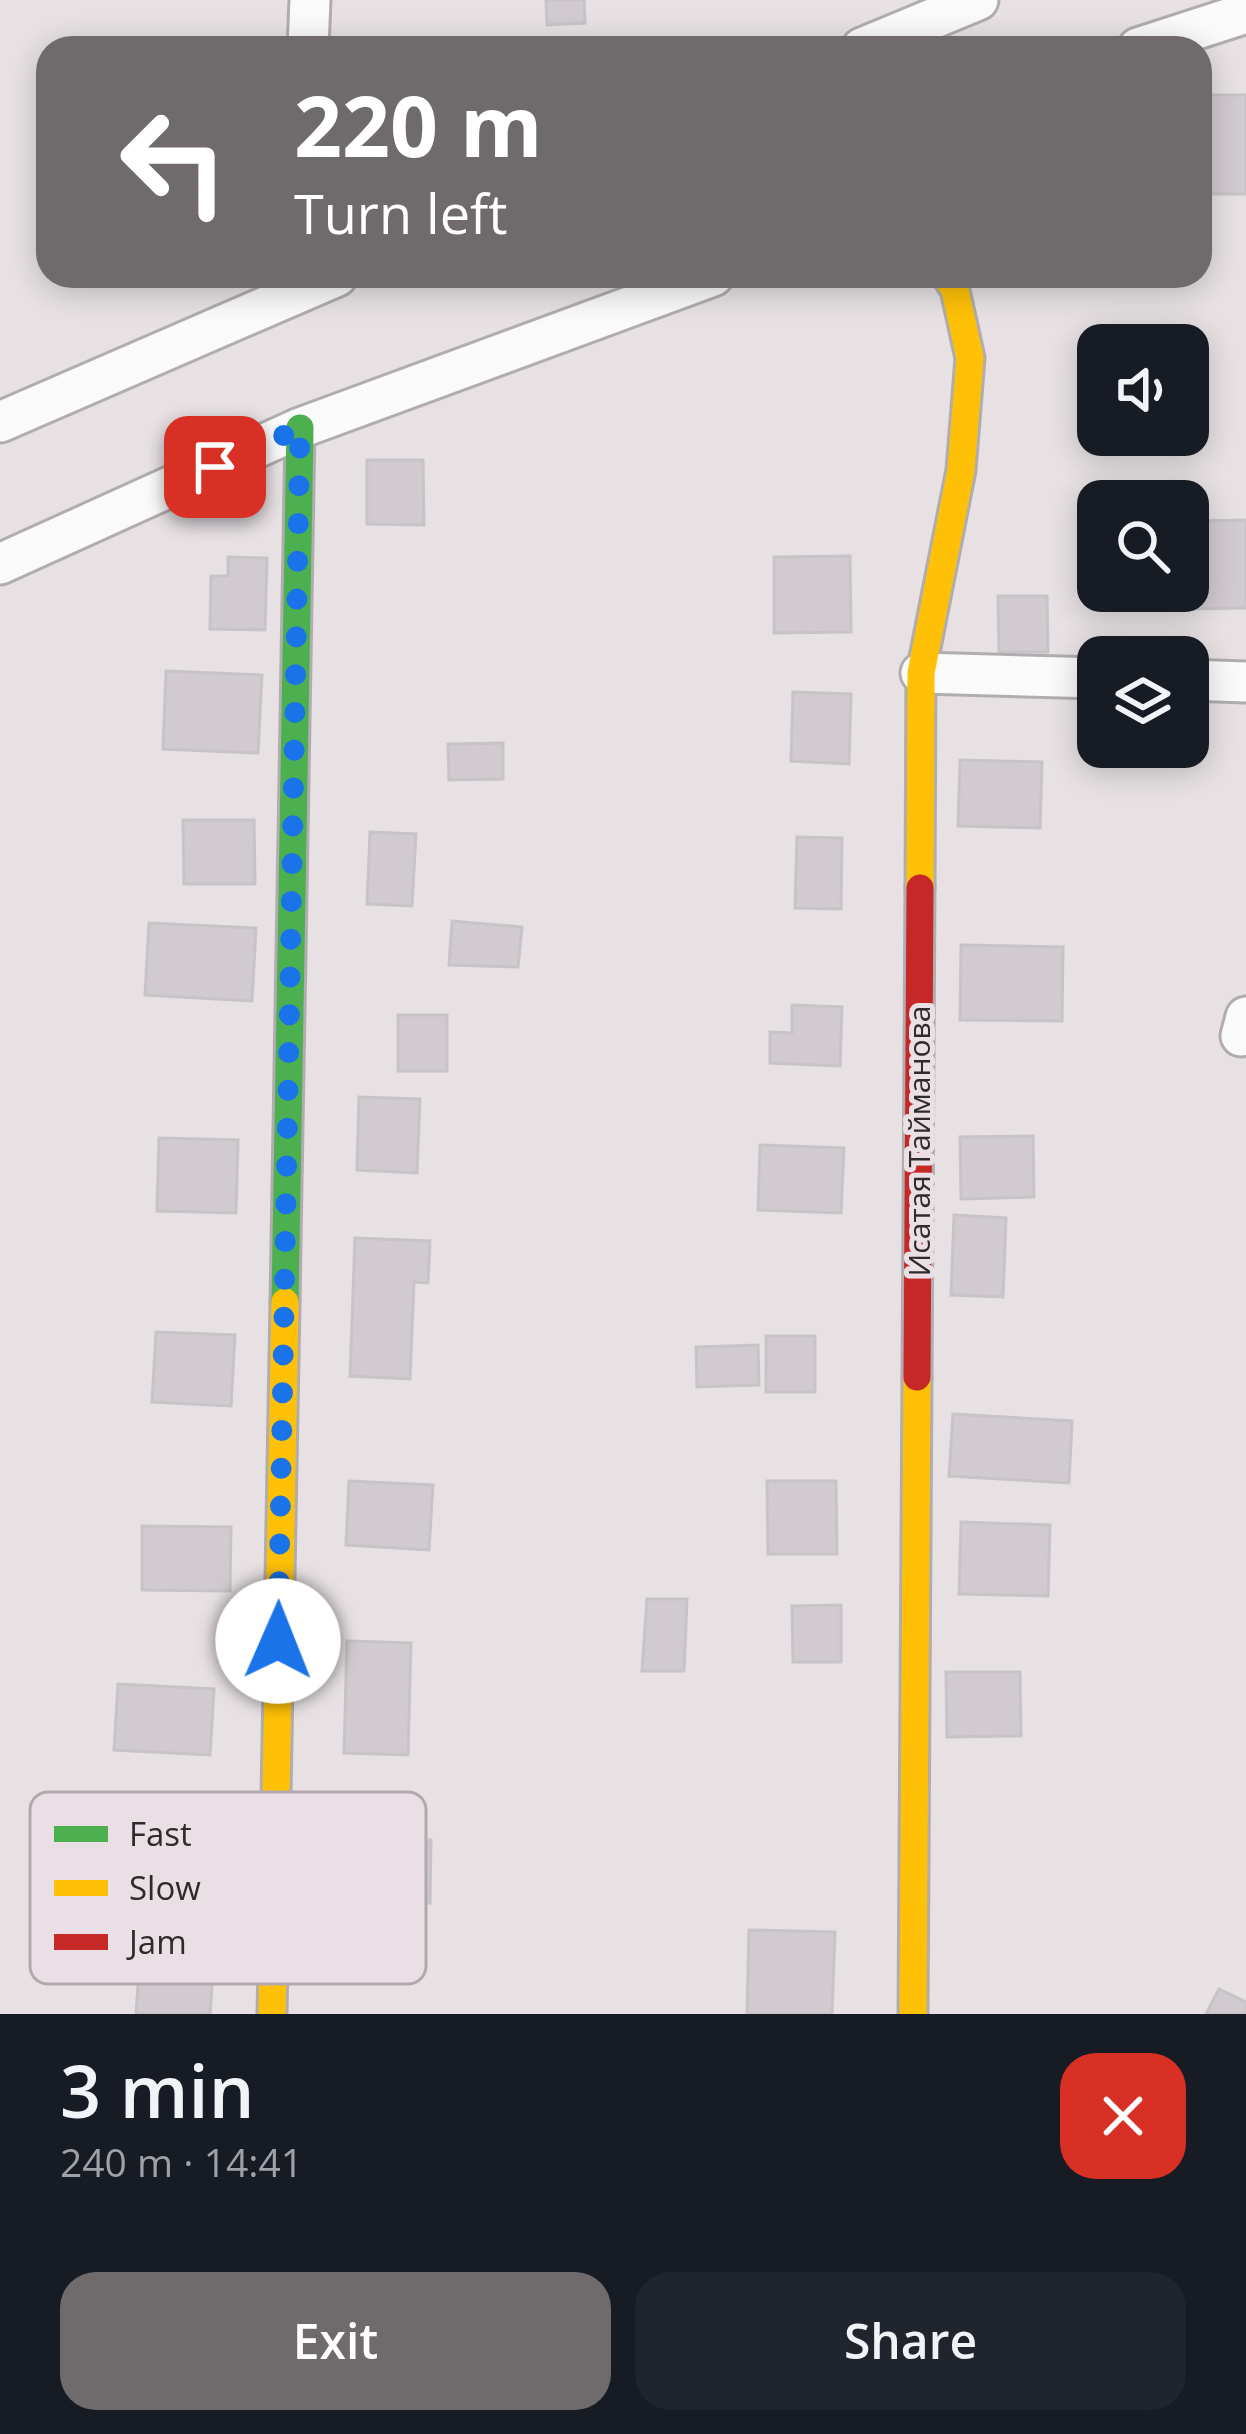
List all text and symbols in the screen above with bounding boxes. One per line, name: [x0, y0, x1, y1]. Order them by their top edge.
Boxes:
text: 220 m: [294, 67, 542, 182]
icon: left: [96, 84, 252, 240]
text: Turn left: [294, 176, 507, 250]
map controls: [1077, 324, 1209, 768]
button: sound: [1077, 324, 1209, 456]
pin: [164, 416, 266, 518]
icon: arrive: [182, 434, 248, 500]
button: search: [1077, 480, 1209, 612]
button: layers: [1077, 636, 1209, 768]
street label: Исатая Тайманова: [898, 1006, 939, 1276]
position arrow: [215, 1578, 341, 1704]
legend: [30, 1792, 426, 1984]
text: Fast: [129, 1811, 192, 1856]
text: Slow: [129, 1865, 201, 1910]
text: Jam: [126, 1919, 187, 1964]
text: 3 min: [60, 2041, 254, 2139]
button: close: [1060, 2053, 1186, 2179]
text: 240 m · 14:41: [60, 2135, 303, 2188]
button: Exit: [60, 2272, 611, 2410]
button: Share: [635, 2272, 1186, 2410]

